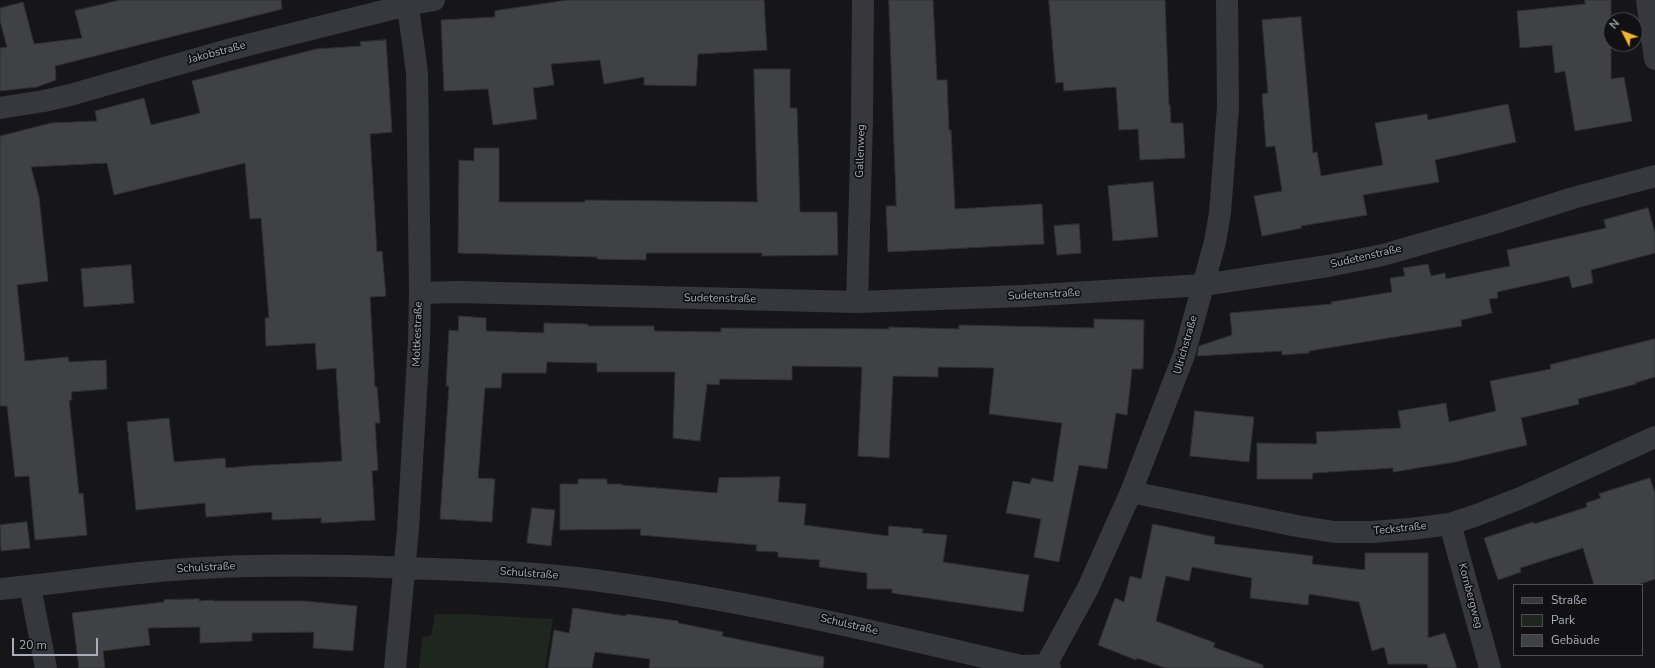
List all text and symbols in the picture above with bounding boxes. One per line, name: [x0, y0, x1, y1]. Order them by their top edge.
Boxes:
north arrow: [1603, 12, 1643, 52]
text: N: [1606, 16, 1623, 32]
street label: Jakobstraße: [187, 39, 247, 67]
street label: Gallenweg: [853, 124, 869, 178]
street label: Sudetenstraße: [1329, 242, 1403, 272]
street label: Sudetenstraße: [1007, 287, 1081, 303]
street label: Sudetenstraße: [684, 292, 756, 306]
street label: Moltkestraße: [410, 301, 426, 367]
street label: Ulrichstraße: [1171, 314, 1201, 376]
street label: Teckstraße: [1373, 520, 1427, 538]
street label: Schulstraße: [176, 560, 236, 576]
street label: Kornbergweg: [1455, 562, 1485, 630]
street label: Schulstraße: [499, 565, 559, 583]
legend: [1513, 584, 1643, 656]
text: Straße: [1551, 592, 1587, 608]
street label: Schulstraße: [819, 612, 879, 638]
text: Park: [1551, 612, 1575, 628]
scale bar: [14, 630, 100, 656]
text: Gebäude: [1551, 632, 1600, 648]
text: 20 m: [19, 637, 47, 653]

